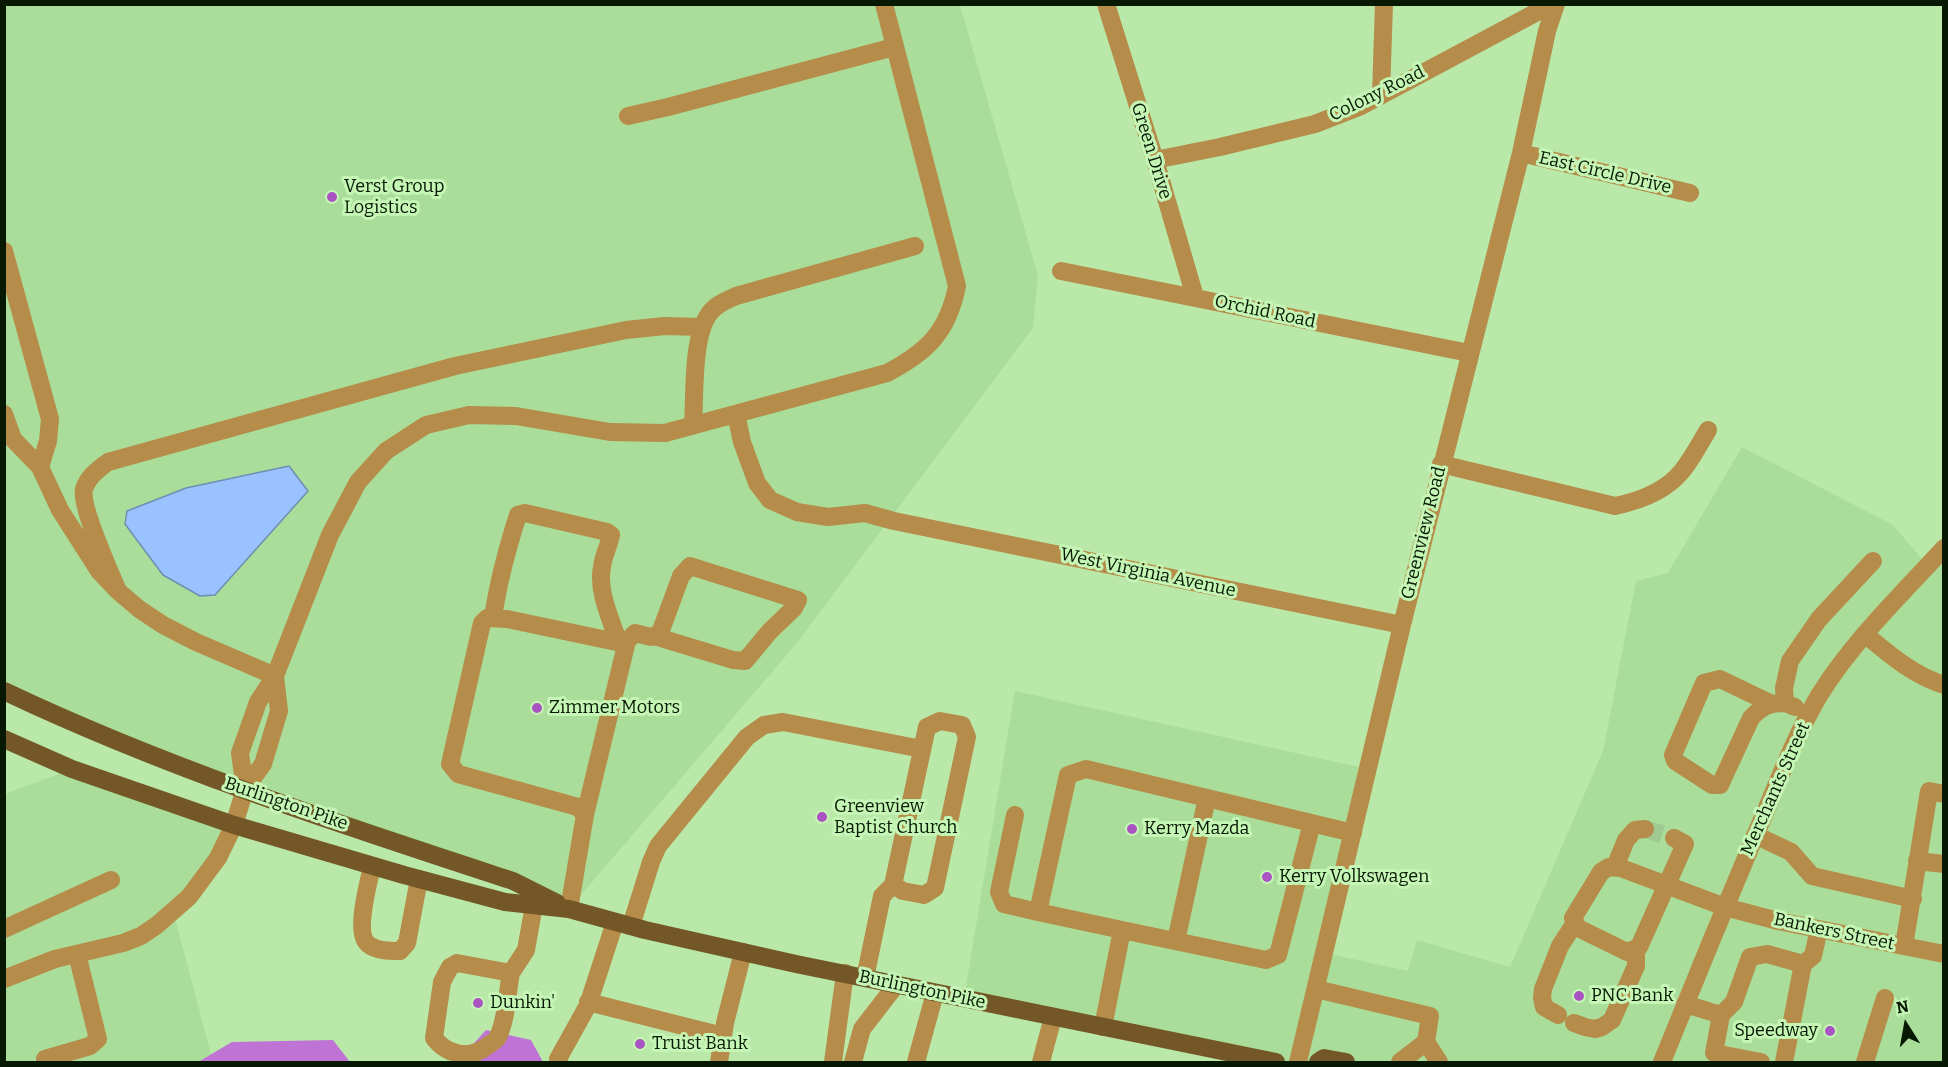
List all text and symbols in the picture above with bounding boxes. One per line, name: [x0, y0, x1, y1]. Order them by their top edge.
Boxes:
street label: Colony Road: [1326, 62, 1428, 126]
street label: Green Drive: [1126, 100, 1176, 202]
street label: East Circle Drive: [1537, 147, 1673, 199]
place label: Verst Group Logistics: [344, 176, 444, 219]
marker: Verst Group Logistics: [325, 190, 339, 204]
street label: Orchid Road: [1213, 291, 1317, 333]
street label: Greenview Road: [1397, 464, 1451, 602]
street label: West Virginia Avenue: [1058, 544, 1238, 602]
place label: Zimmer Motors: [549, 697, 680, 719]
marker: Zimmer Motors: [530, 701, 544, 715]
street label: Merchants Street: [1737, 719, 1815, 859]
street label: Burlington Pike: [222, 773, 350, 835]
place label: Greenview Baptist Church: [834, 796, 957, 838]
marker: Greenview Baptist Church: [815, 810, 829, 824]
place label: Kerry Mazda: [1144, 818, 1249, 840]
marker: Kerry Mazda: [1125, 822, 1139, 836]
place label: Kerry Volkswagen: [1279, 866, 1429, 888]
marker: Kerry Volkswagen: [1260, 870, 1274, 884]
street label: Bankers Street: [1772, 909, 1896, 955]
street label: Burlington Pike: [857, 966, 987, 1014]
place label: PNC Bank: [1591, 985, 1673, 1007]
marker: PNC Bank: [1572, 989, 1586, 1003]
place label: Dunkin': [490, 992, 555, 1014]
north arrow: [1876, 995, 1936, 1055]
marker: Dunkin': [471, 996, 485, 1010]
text: N: [1895, 996, 1910, 1017]
place label: Speedway: [1734, 1020, 1818, 1042]
marker: Speedway: [1823, 1024, 1837, 1038]
place label: Truist Bank: [652, 1033, 748, 1055]
marker: Truist Bank: [633, 1037, 647, 1051]

